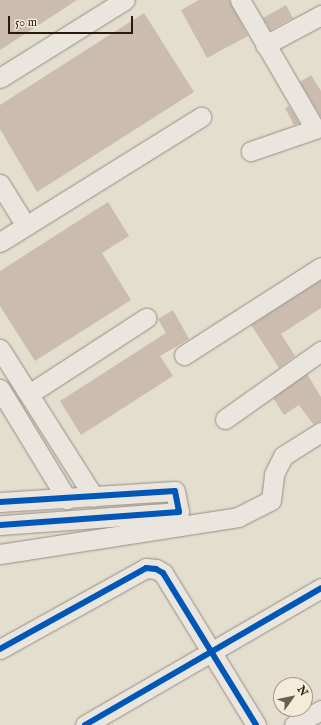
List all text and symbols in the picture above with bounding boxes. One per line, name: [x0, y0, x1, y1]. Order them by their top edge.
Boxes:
scale bar: [10, 8, 135, 34]
text: 50 m: [15, 15, 37, 30]
north arrow: [273, 677, 313, 717]
text: N: [294, 683, 311, 699]

